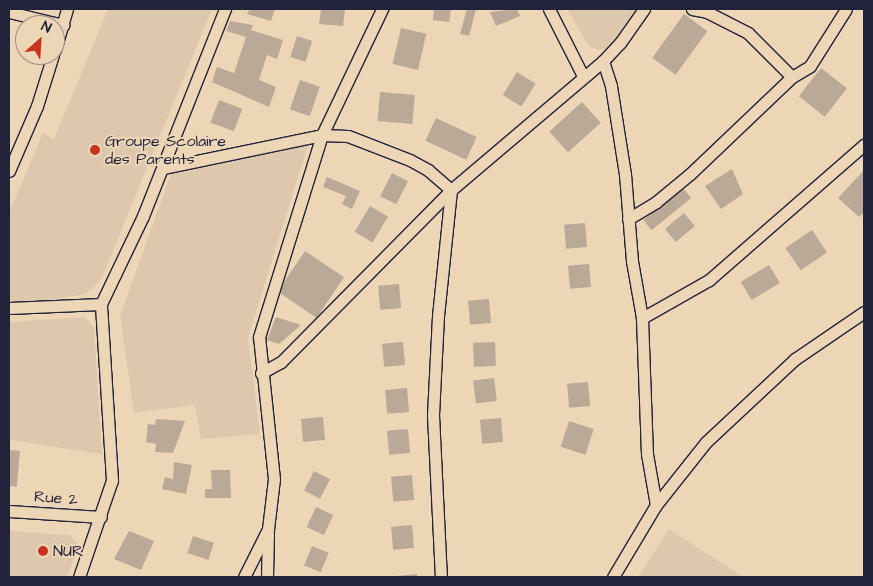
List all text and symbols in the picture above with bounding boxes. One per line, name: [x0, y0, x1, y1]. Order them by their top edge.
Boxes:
north arrow: [15, 15, 65, 65]
text: N: [38, 17, 54, 38]
place label: Groupe Scolaire des Parents: [105, 131, 226, 169]
marker: Groupe Scolaire des Parents: [89, 144, 101, 156]
street label: Rue 2: [34, 487, 78, 509]
place label: NUR: [53, 541, 83, 561]
marker: NUR: [37, 545, 49, 557]

